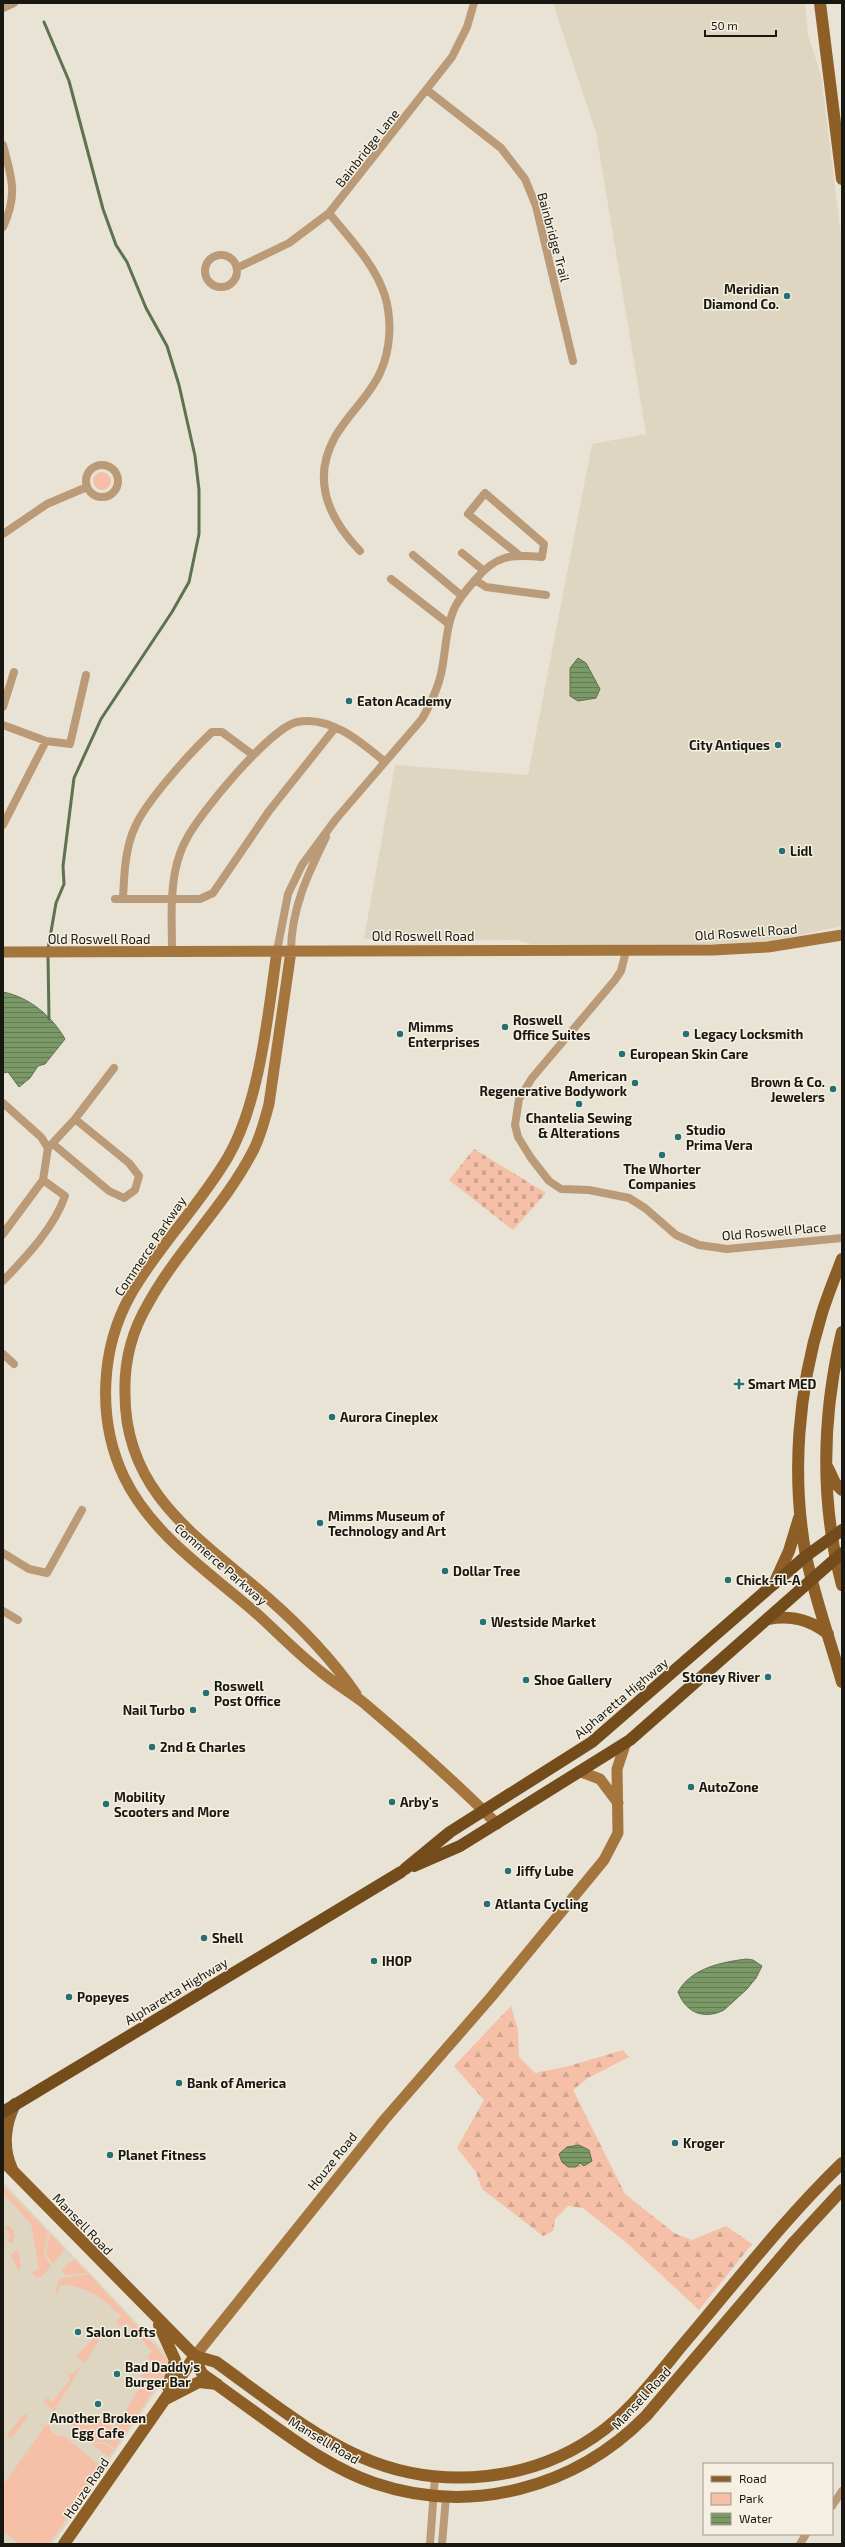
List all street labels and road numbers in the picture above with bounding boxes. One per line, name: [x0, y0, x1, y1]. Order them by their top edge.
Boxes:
street label: Bainbridge Lane: [332, 106, 402, 190]
street label: Bainbridge Trail: [534, 191, 574, 284]
street label: Old Roswell Road: [694, 920, 798, 944]
street label: Old Roswell Road: [372, 928, 474, 944]
street label: Old Roswell Road: [48, 931, 150, 947]
street label: Commerce Parkway: [111, 1193, 189, 1299]
street label: Old Roswell Place: [721, 1218, 827, 1244]
street label: Commerce Parkway: [172, 1520, 270, 1608]
street label: Alpharetta Highway: [571, 1654, 671, 1742]
street label: Alpharetta Highway: [122, 1954, 231, 2028]
street label: Houze Road: [304, 2129, 360, 2193]
street label: Mansell Road: [49, 2190, 117, 2258]
street label: Mansell Road: [608, 2363, 674, 2433]
street label: Mansell Road: [286, 2413, 362, 2467]
street label: Houze Road: [60, 2455, 112, 2521]

